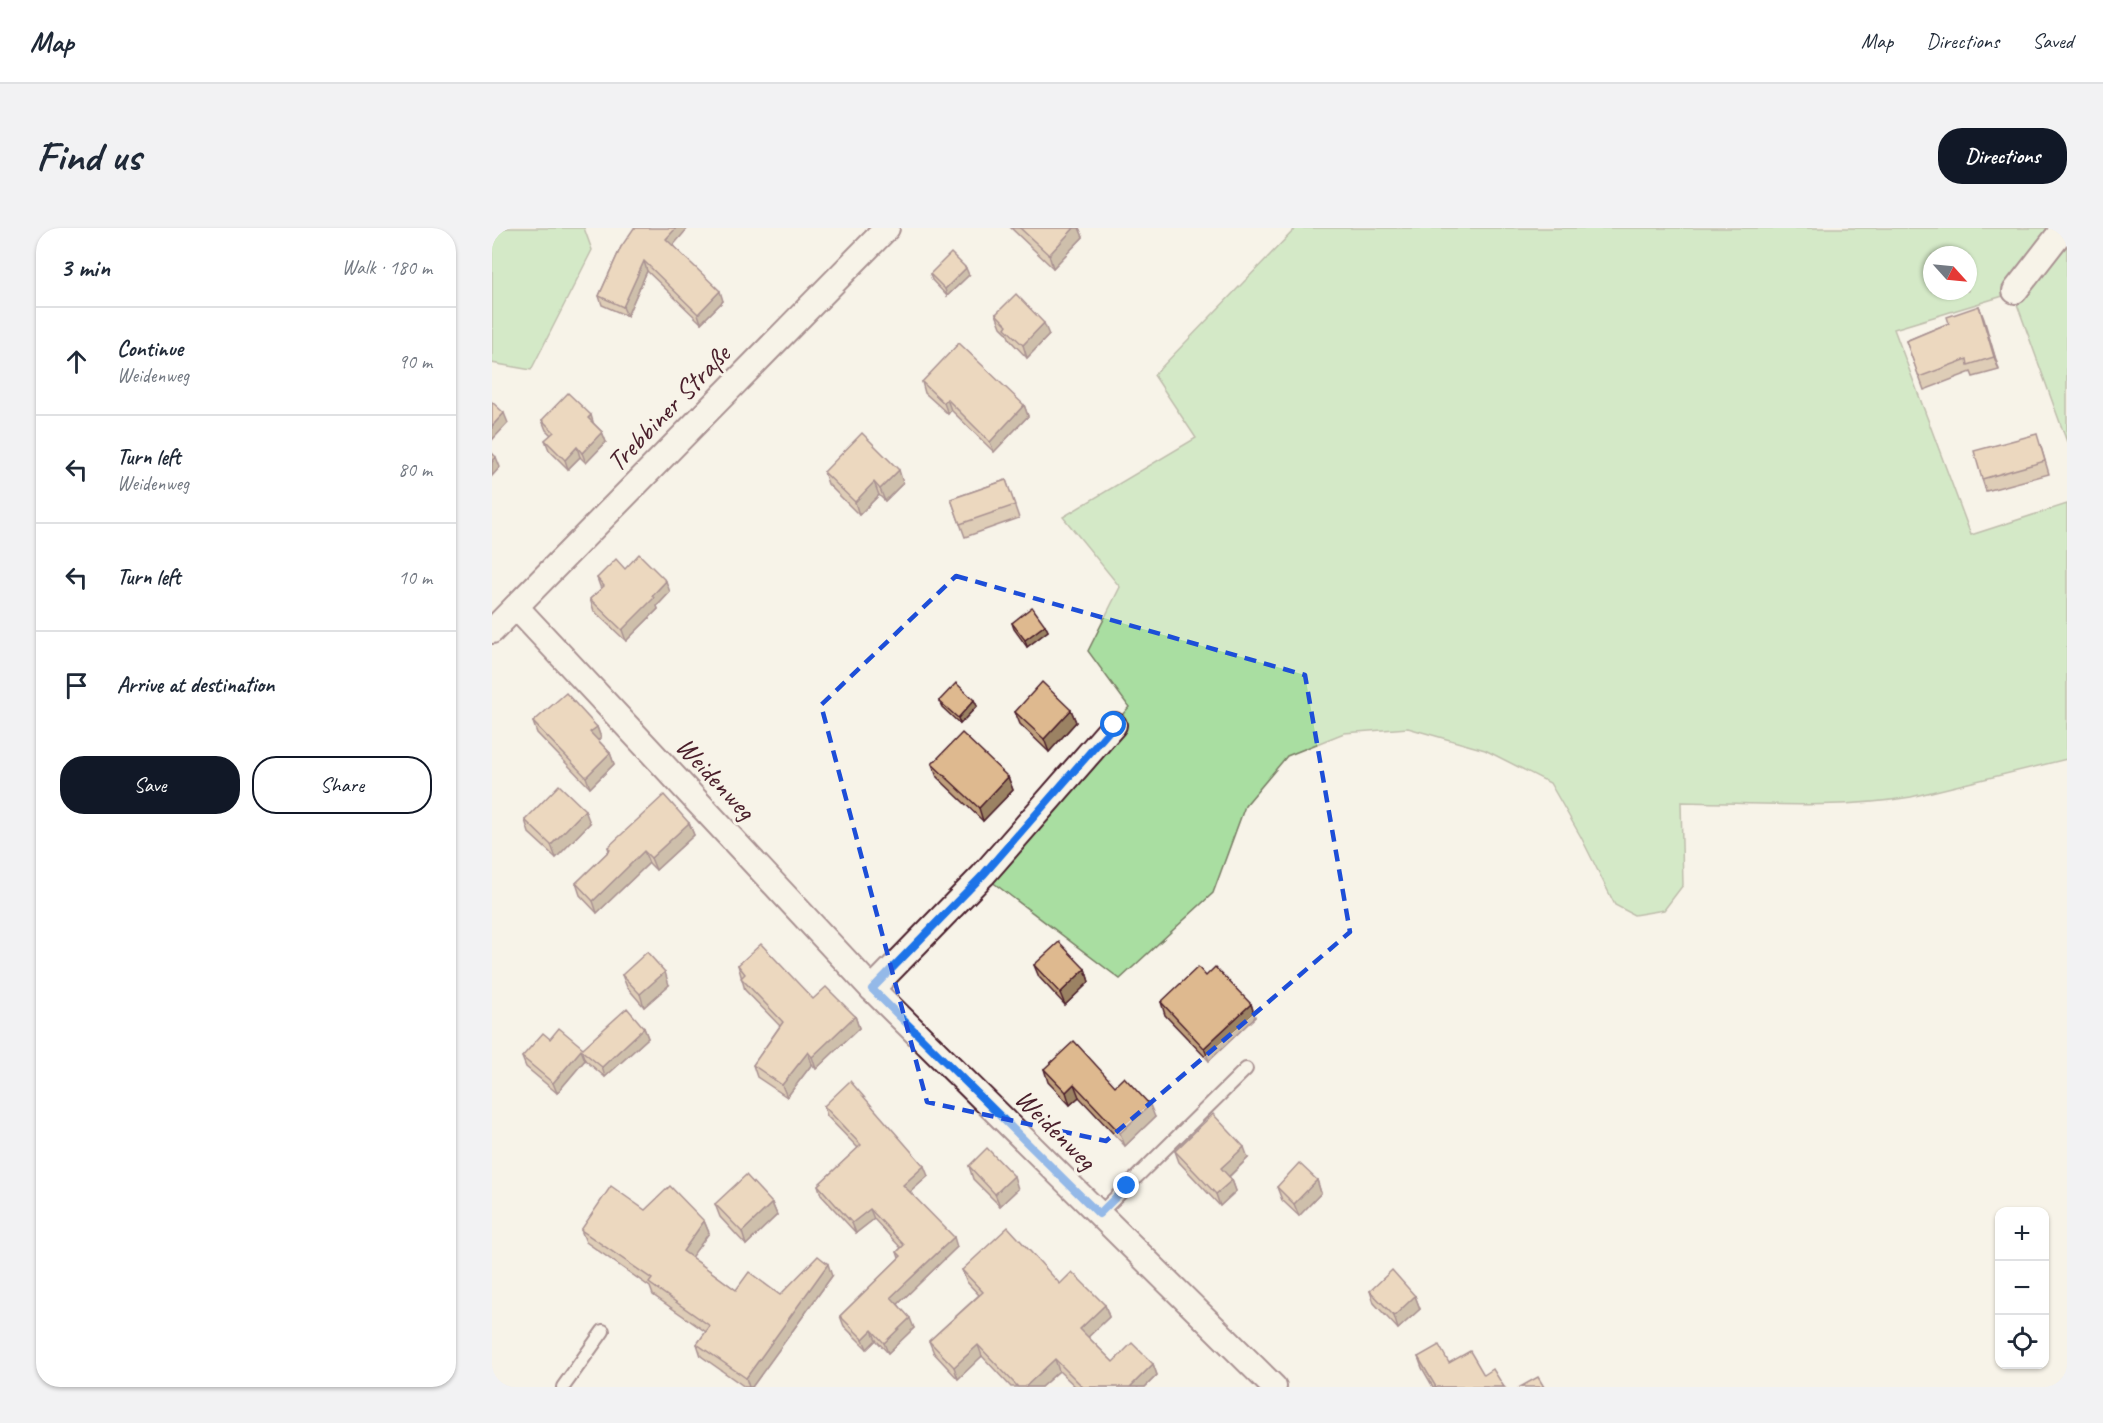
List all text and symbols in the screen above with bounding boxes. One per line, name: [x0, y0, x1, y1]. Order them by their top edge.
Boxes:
text: Map: [30, 24, 73, 59]
text: Map: [1861, 28, 1893, 54]
text: Directions: [1926, 28, 1999, 54]
text: Saved: [2032, 28, 2073, 54]
button: Directions: [1938, 128, 2067, 184]
text: Find us: [36, 130, 141, 183]
north arrow: [1923, 246, 1977, 300]
text: 3 min: [60, 251, 110, 284]
text: Walk · 180 m: [342, 255, 432, 280]
text: Continue: [117, 335, 183, 363]
street label: Trebbiner Straße: [599, 336, 739, 479]
icon: ahead: [60, 345, 93, 378]
text: 90 m: [398, 349, 432, 374]
text: Weidenweg: [117, 363, 189, 388]
text: Turn left: [117, 443, 181, 471]
icon: left: [60, 453, 93, 486]
text: 80 m: [398, 457, 432, 482]
text: Weidenweg: [117, 471, 189, 496]
icon: left: [60, 561, 93, 594]
text: Turn left: [117, 563, 181, 591]
text: 10 m: [398, 565, 432, 590]
icon: arrive: [60, 669, 93, 702]
text: Arrive at destination: [117, 671, 274, 699]
route start: [1100, 711, 1126, 737]
street label: Weidenweg: [669, 729, 764, 828]
button: Save: [60, 756, 240, 814]
button: Share: [252, 756, 432, 814]
street label: Weidenweg: [1008, 1081, 1105, 1178]
route end: [1113, 1172, 1139, 1198]
map controls: [1995, 1207, 2049, 1369]
button: +: [1995, 1207, 2049, 1261]
button: −: [1995, 1261, 2049, 1315]
button: locate: [1995, 1315, 2049, 1369]

